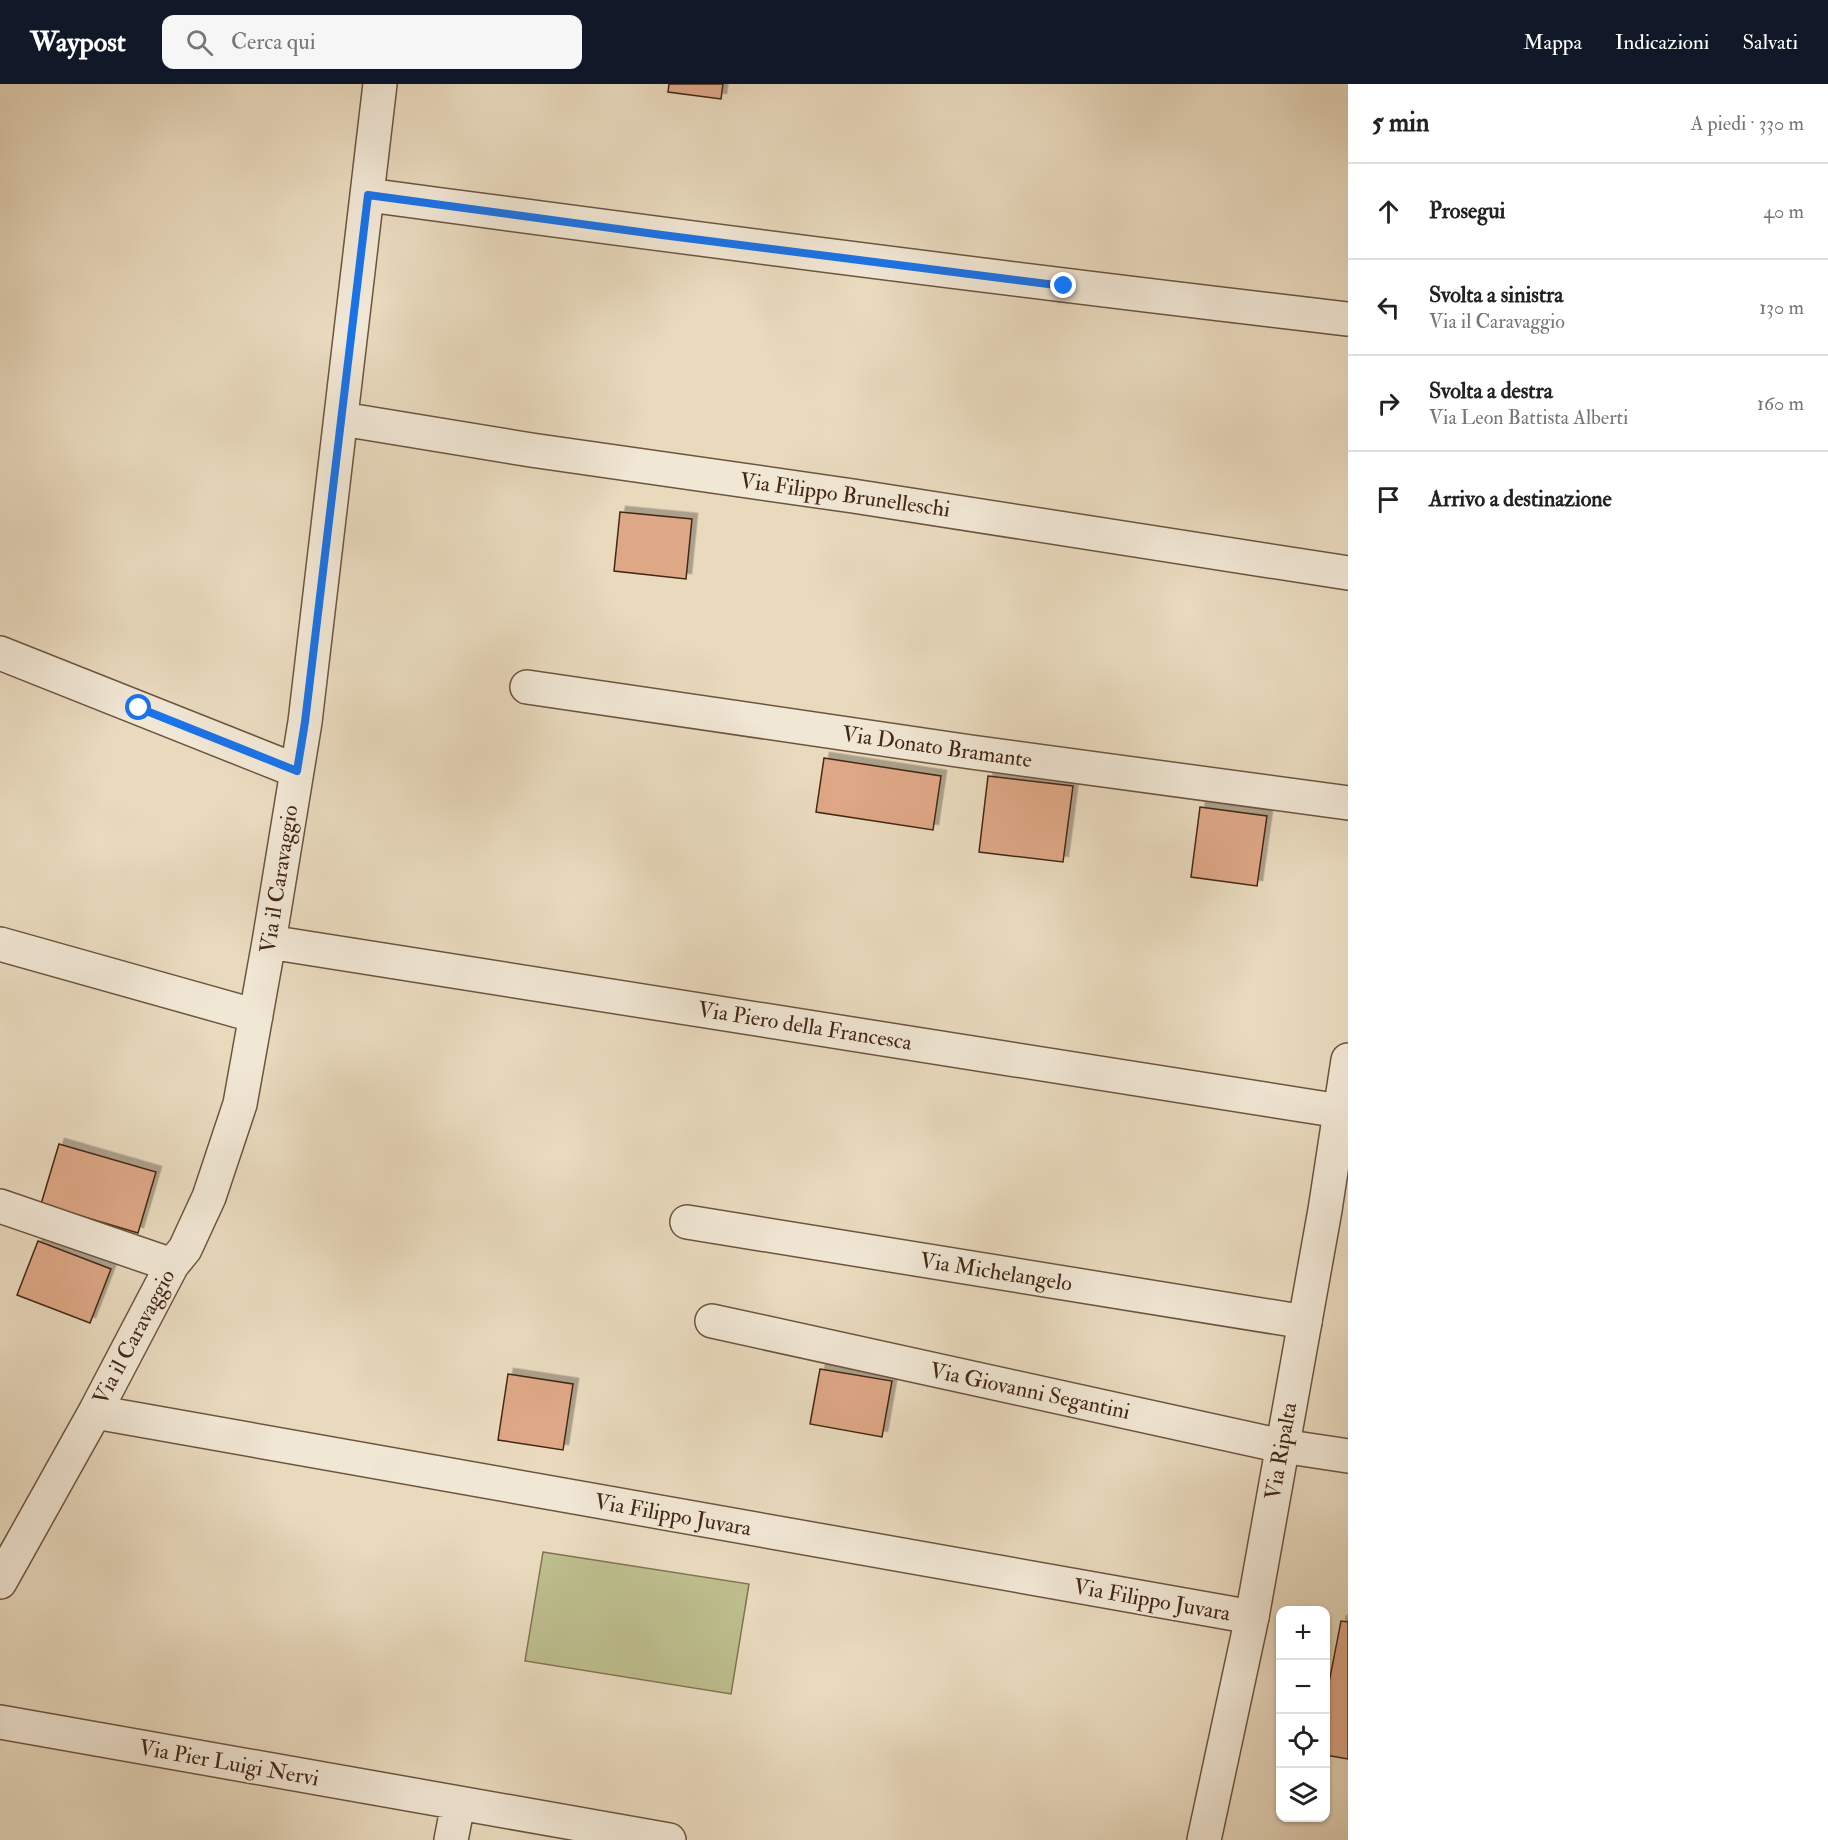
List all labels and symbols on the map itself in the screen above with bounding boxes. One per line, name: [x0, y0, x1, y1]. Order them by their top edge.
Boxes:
route end: [1050, 272, 1076, 298]
street label: Via Filippo Brunelleschi: [738, 466, 952, 525]
route start: [125, 694, 151, 720]
street label: Via Donato Bramante: [840, 720, 1034, 774]
street label: Via il Caravaggio: [253, 803, 305, 955]
street label: Via Piero della Francesca: [696, 995, 915, 1057]
street label: Via Michelangelo: [918, 1246, 1074, 1298]
street label: Via il Caravaggio: [87, 1264, 181, 1410]
street label: Via Giovanni Segantini: [927, 1356, 1133, 1426]
street label: Via Ripalta: [1259, 1399, 1304, 1502]
street label: Via Filippo Juvara: [592, 1487, 755, 1544]
street label: Via Filippo Juvara: [1071, 1572, 1234, 1629]
street label: Via Pier Luigi Nervi: [137, 1733, 321, 1793]

